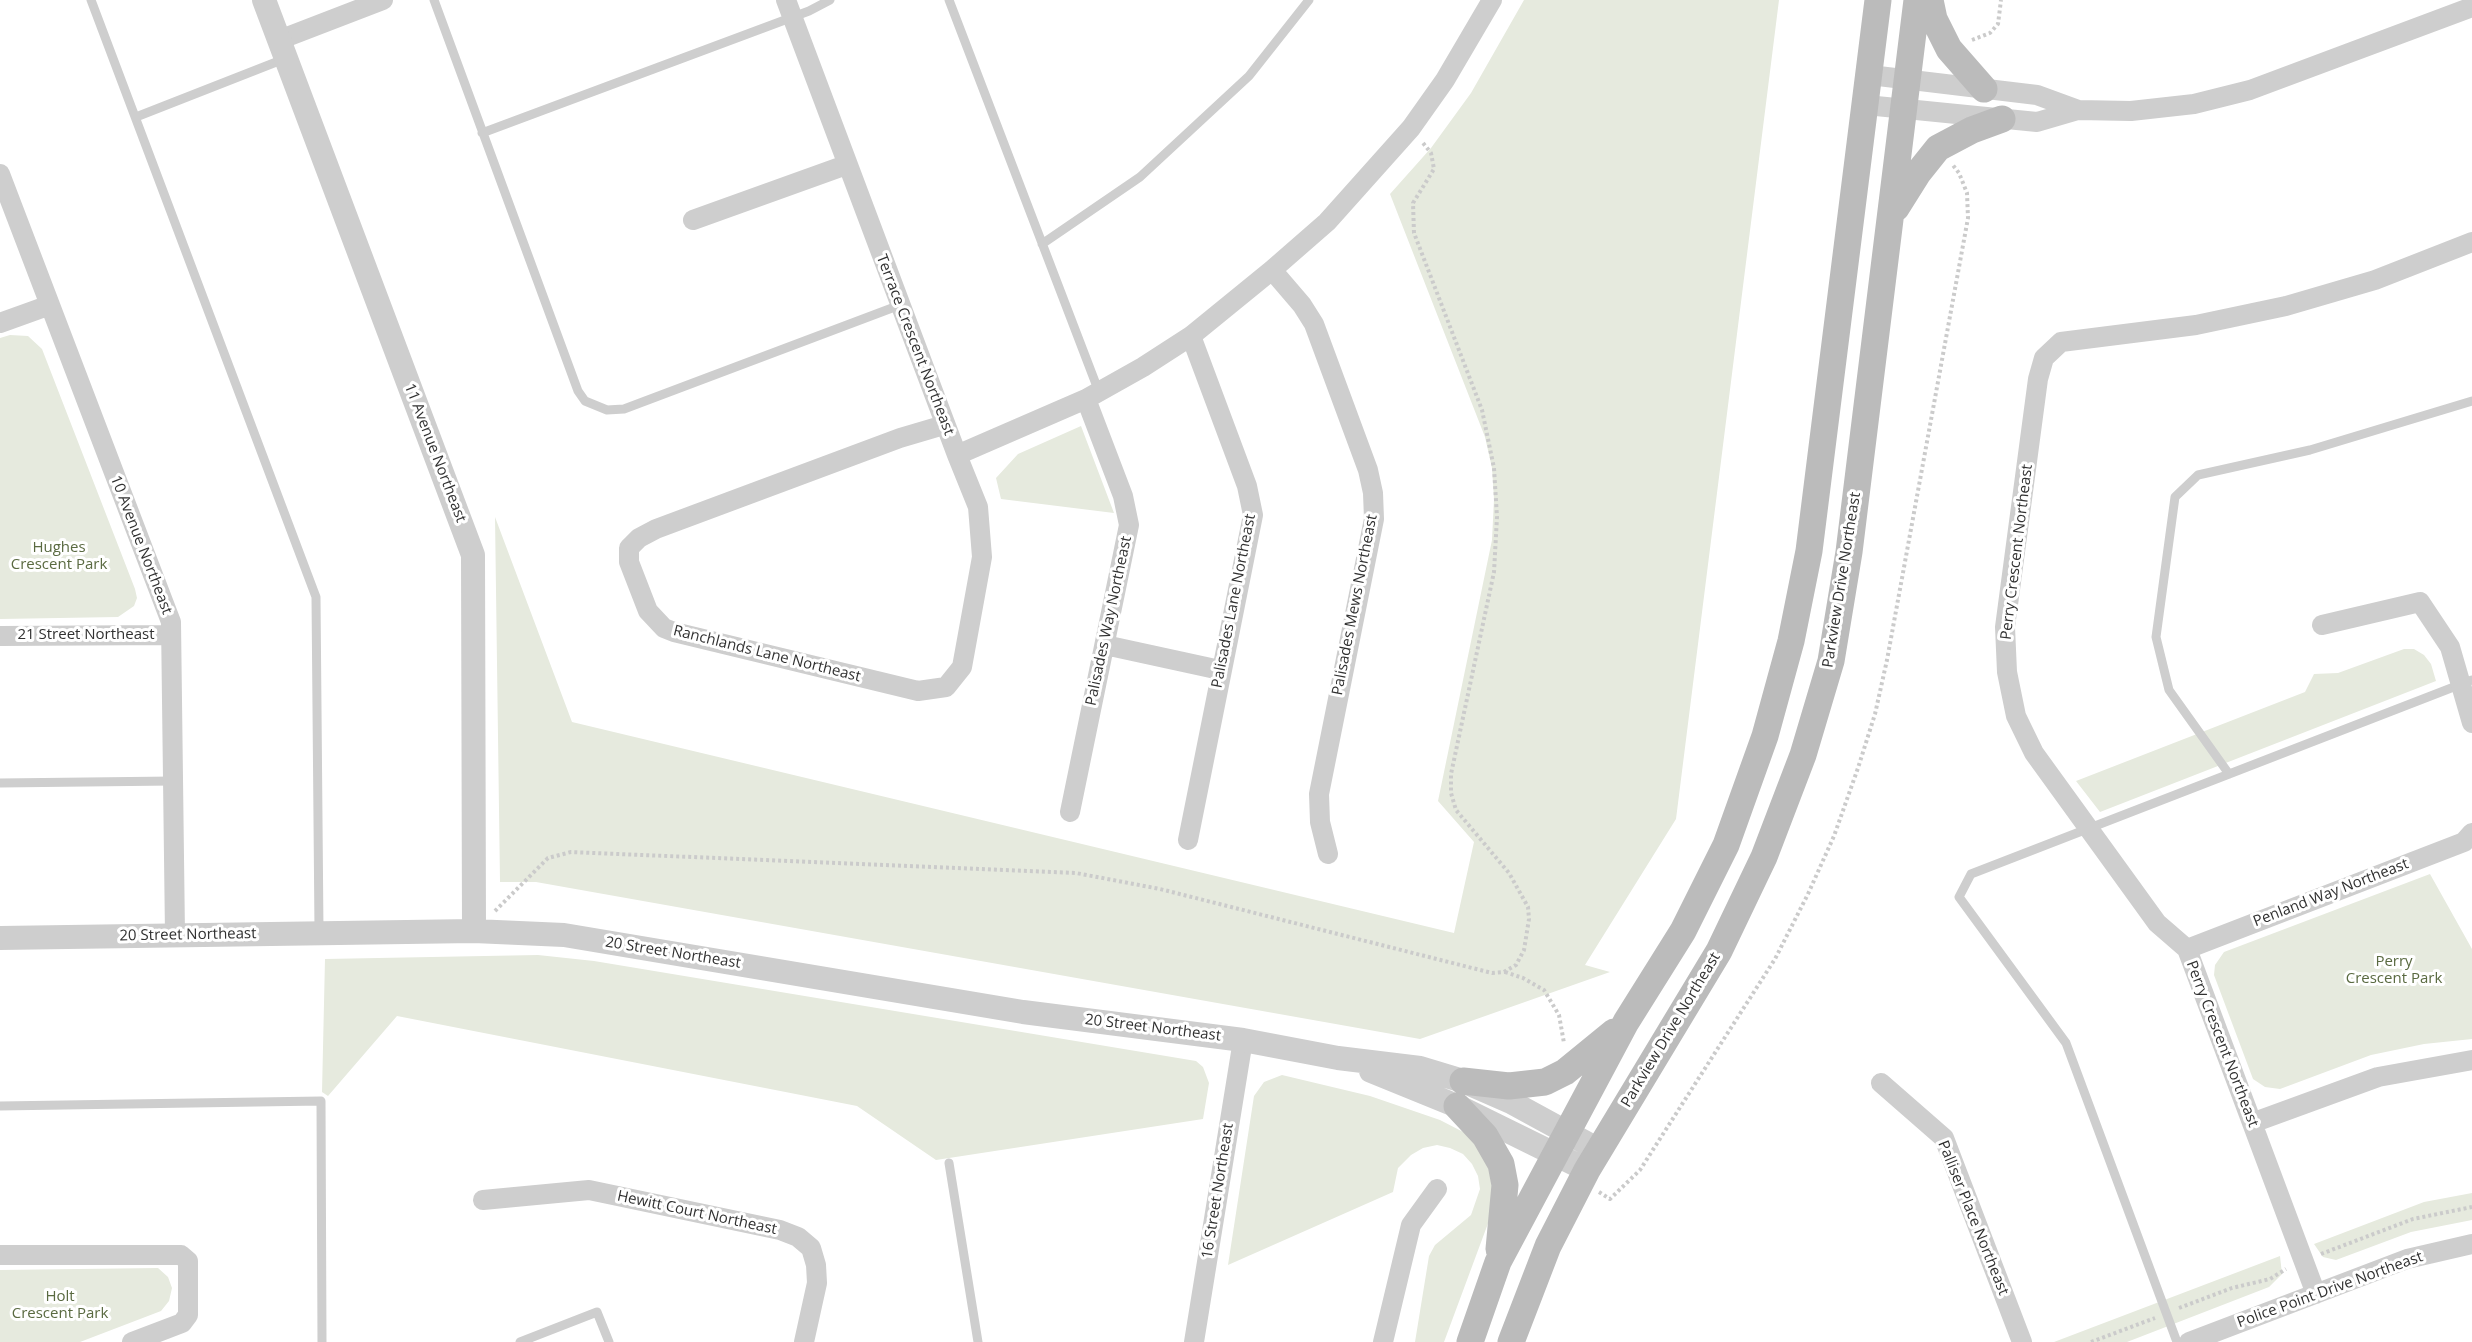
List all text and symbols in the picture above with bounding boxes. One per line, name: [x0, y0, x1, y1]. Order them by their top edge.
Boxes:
street label: Terrace Crescent Northeast: [872, 252, 958, 438]
street label: 11 Avenue Northeast: [400, 381, 470, 525]
street label: Perry Crescent Northeast: [1997, 463, 2037, 641]
street label: 10 Avenue Northeast: [106, 473, 176, 617]
street label: Parkview Drive Northeast: [1819, 491, 1865, 669]
street label: Palisades Lane Northeast: [1208, 512, 1260, 690]
street label: Palisades Mews Northeast: [1329, 513, 1381, 697]
street label: Palisades Way Northeast: [1082, 535, 1136, 707]
park label: Hughes Crescent Park: [11, 539, 107, 574]
street label: Ranchlands Lane Northeast: [671, 622, 863, 686]
street label: 21 Street Northeast: [17, 626, 155, 644]
street label: Penland Way Northeast: [2251, 855, 2411, 931]
street label: 20 Street Northeast: [119, 925, 257, 945]
street label: 20 Street Northeast: [604, 933, 742, 973]
street label: Parkview Drive Northeast: [1618, 949, 1724, 1111]
park label: Perry Crescent Park: [2346, 953, 2442, 988]
street label: Perry Crescent Northeast: [2182, 958, 2262, 1130]
street label: 20 Street Northeast: [1084, 1011, 1222, 1045]
street label: 16 Street Northeast: [1198, 1122, 1238, 1260]
street label: Palliser Place Northeast: [1934, 1138, 2012, 1298]
street label: Hewitt Court Northeast: [616, 1187, 778, 1239]
street label: Police Point Drive Northeast: [2235, 1248, 2425, 1332]
park label: Holt Crescent Park: [12, 1288, 108, 1323]

